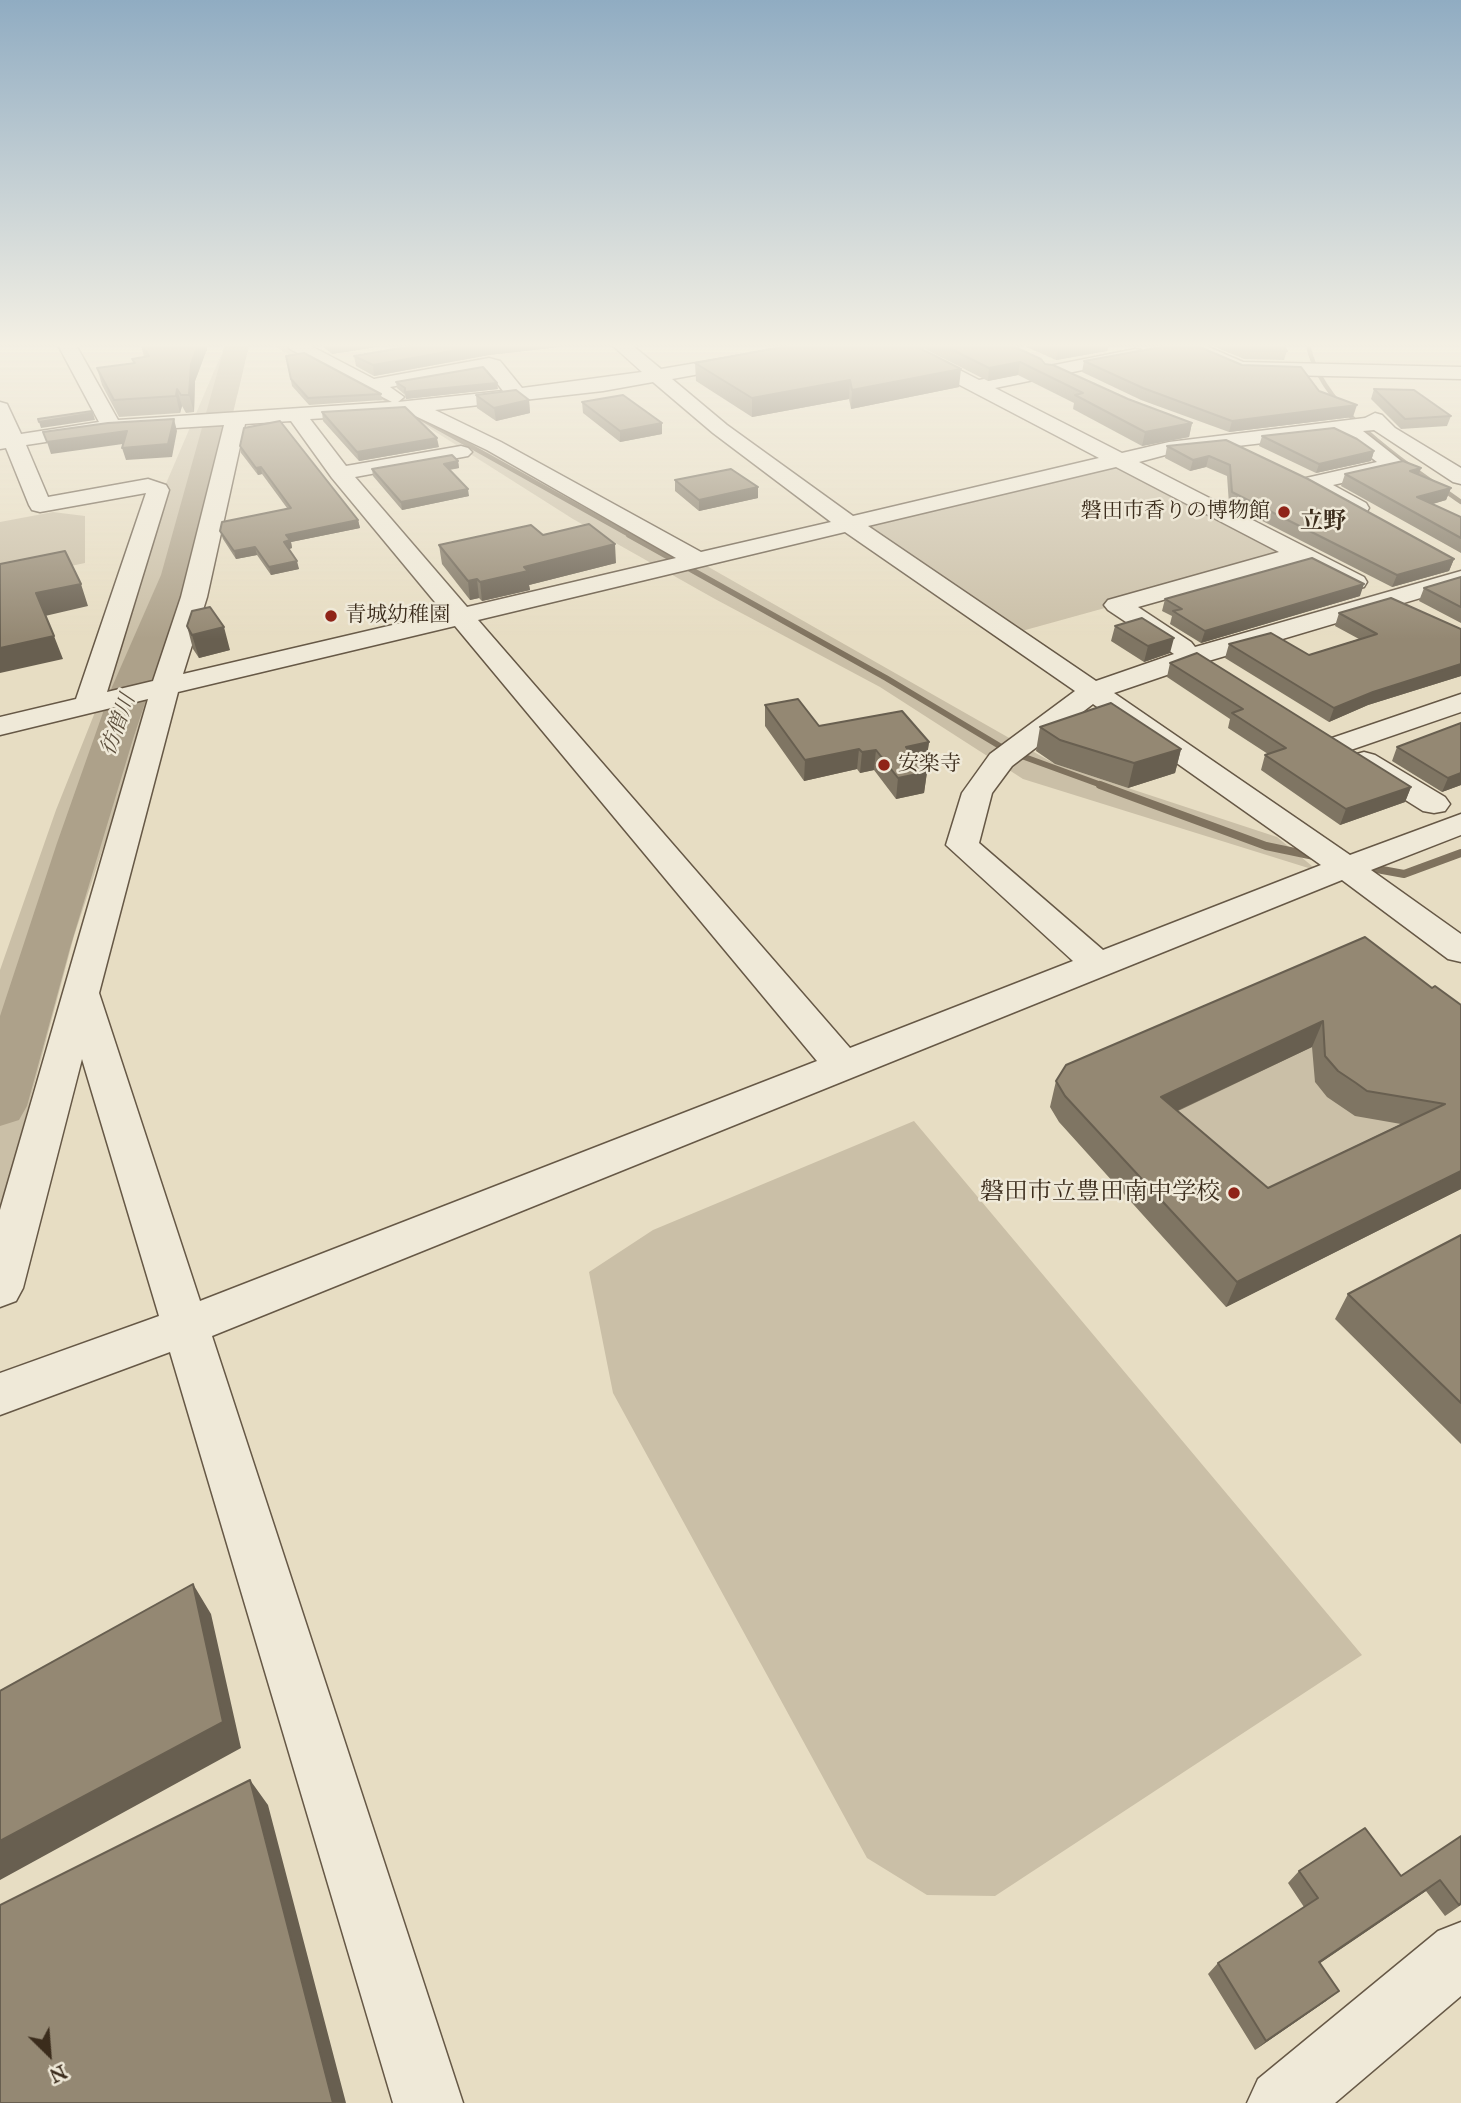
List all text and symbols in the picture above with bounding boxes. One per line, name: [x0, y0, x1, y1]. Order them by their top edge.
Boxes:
place label: 磐田市香りの博物館: [1081, 499, 1270, 525]
marker: 磐田市香りの博物館: [1276, 504, 1292, 520]
district label: 立野: [1300, 508, 1346, 536]
place label: 青城幼稚園: [345, 603, 450, 629]
marker: 青城幼稚園: [323, 608, 339, 624]
water label: 彷僧川: [96, 691, 142, 759]
place label: 安楽寺: [898, 752, 961, 778]
marker: 安楽寺: [876, 757, 892, 773]
place label: 磐田市立豊田南中学校: [980, 1179, 1220, 1207]
marker: 磐田市立豊田南中学校: [1226, 1185, 1242, 1201]
north arrow: [14, 2019, 84, 2089]
text: N: [46, 2060, 70, 2087]

